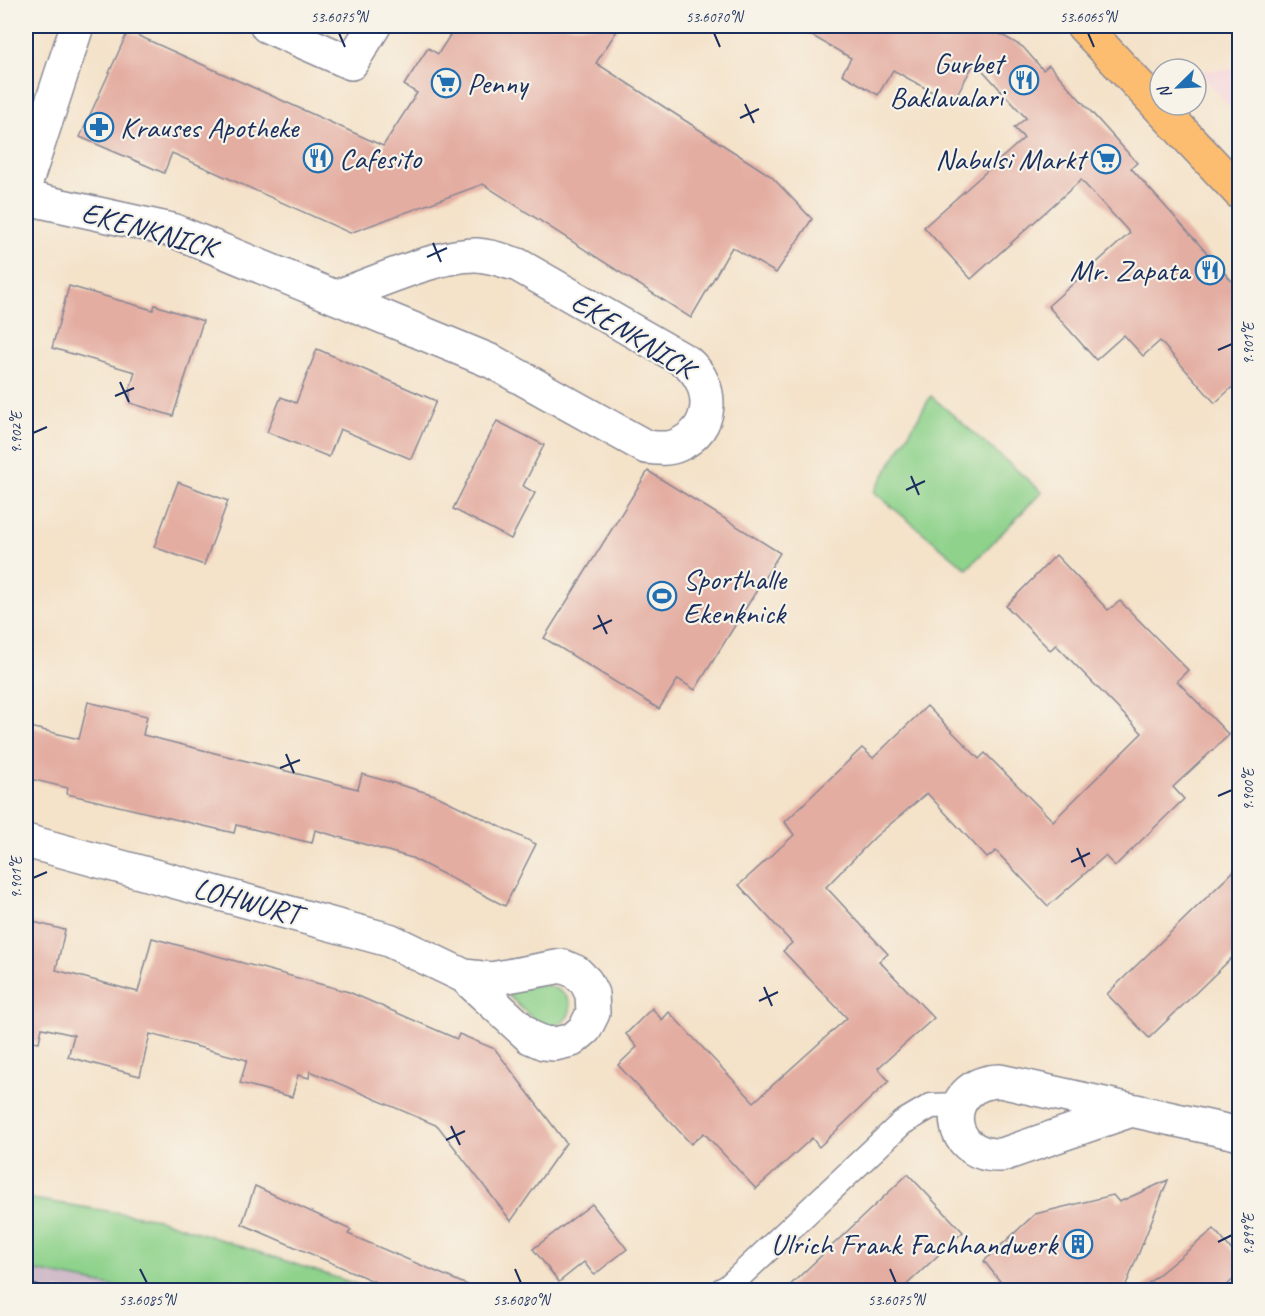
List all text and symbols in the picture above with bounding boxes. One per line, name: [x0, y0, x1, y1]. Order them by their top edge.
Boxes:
text: 53.6075°N: [311, 8, 370, 27]
text: 53.6070°N: [686, 8, 745, 27]
text: 53.6065°N: [1060, 8, 1119, 27]
place label: Gurbet Baklavalari: [889, 44, 1007, 116]
north arrow: [1148, 57, 1208, 117]
place label: Penny: [467, 64, 530, 102]
restaurant icon: Gurbet Baklavalari: [1008, 64, 1040, 96]
supermarket icon: Penny: [430, 67, 462, 99]
text: N: [1153, 81, 1176, 101]
place label: Krauses Apotheke: [120, 108, 301, 146]
pharmacy icon: Krauses Apotheke: [83, 111, 115, 143]
place label: Cafesito: [339, 139, 423, 177]
place label: Nabulsi Markt: [935, 140, 1089, 178]
restaurant icon: Cafesito: [302, 142, 334, 174]
supermarket icon: Nabulsi Markt: [1090, 143, 1122, 175]
street label: EKENKNICK: [77, 193, 226, 269]
place label: Mr. Zapata: [1070, 251, 1192, 289]
restaurant icon: Mr. Zapata: [1194, 254, 1226, 286]
street label: EKENKNICK: [564, 282, 706, 390]
text: 9.901°E: [1239, 321, 1258, 365]
text: 9.902°E: [7, 410, 26, 454]
place label: Sporthalle Ekenknick: [683, 560, 788, 632]
sports icon: Sporthalle Ekenknick: [646, 580, 678, 612]
text: 9.900°E: [1239, 767, 1258, 811]
text: 9.901°E: [7, 855, 26, 899]
street label: LOHWURT: [190, 869, 311, 935]
text: 9.899°E: [1239, 1212, 1258, 1256]
place label: Ulrich Frank Fachhandwerk: [771, 1225, 1059, 1263]
building icon: Ulrich Frank Fachhandwerk: [1062, 1228, 1094, 1260]
text: 53.6085°N: [119, 1291, 178, 1310]
text: 53.6080°N: [493, 1291, 552, 1310]
text: 53.6075°N: [868, 1291, 927, 1310]

